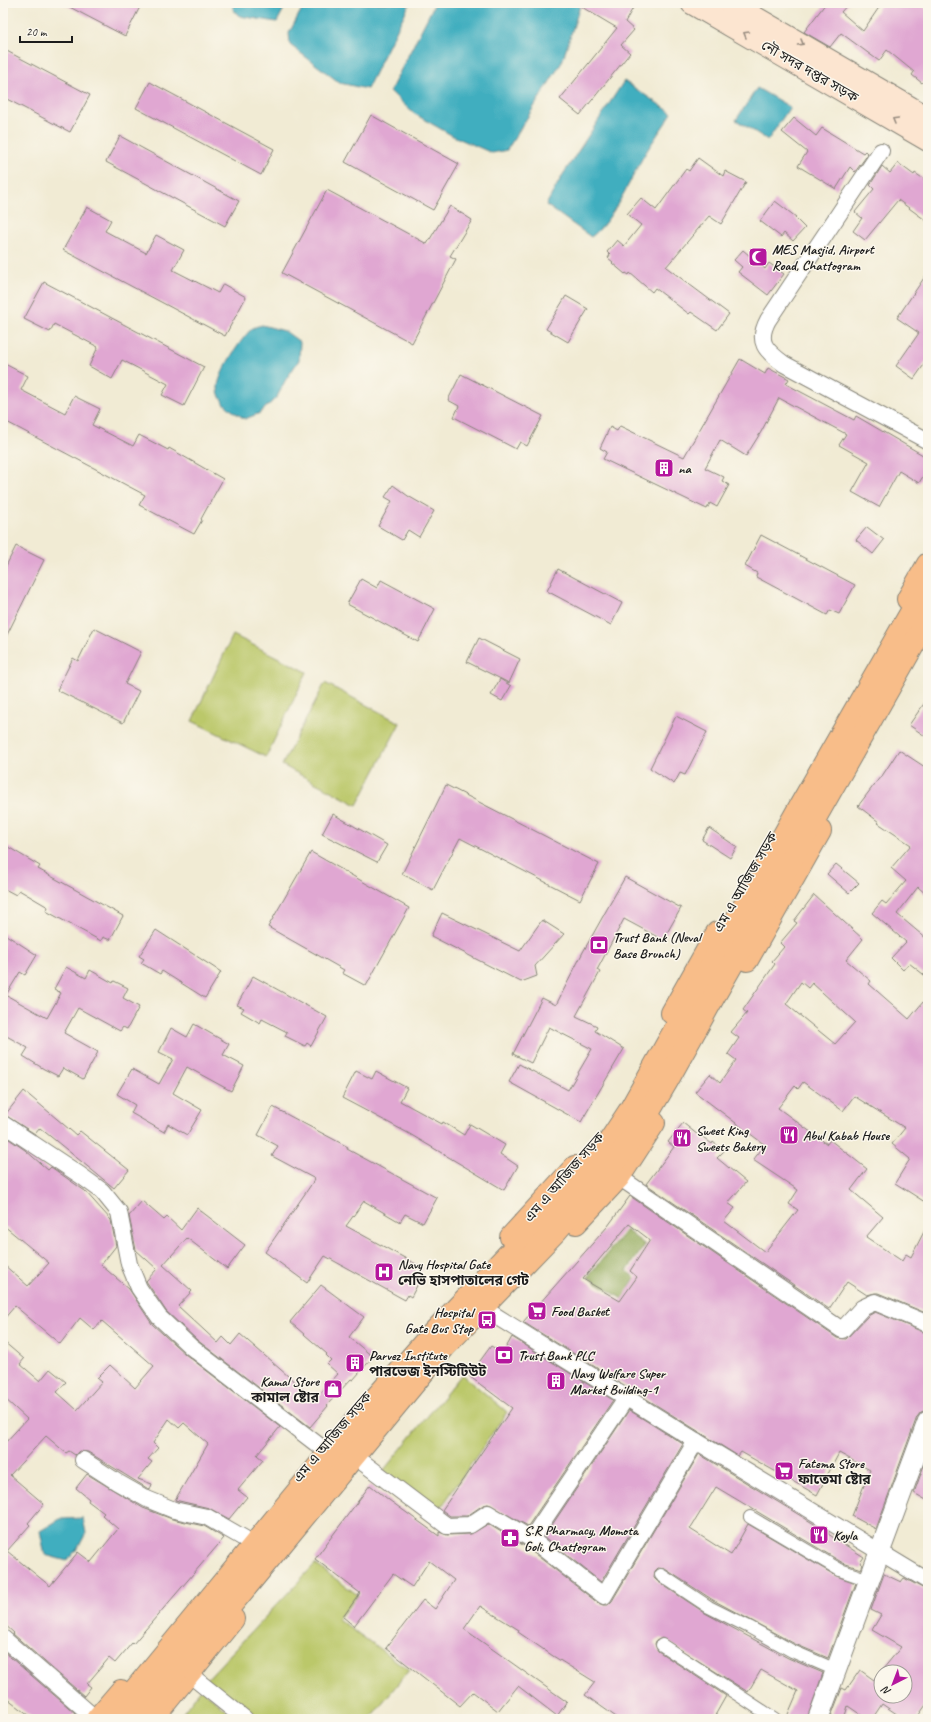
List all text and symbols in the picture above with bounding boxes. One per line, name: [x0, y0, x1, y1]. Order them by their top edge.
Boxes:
scale bar: [20, 18, 72, 44]
text: 20 m: [26, 24, 48, 40]
one-way arrow: [743, 31, 750, 38]
street label: নৌ সদর দপ্তর সড়ক: [758, 37, 862, 106]
one-way arrow: [797, 39, 804, 46]
one-way arrow: [892, 117, 899, 124]
place label: MES Masjid, Airport Road, Chattogram: [772, 241, 875, 274]
mosque icon: MES Masjid, Airport Road, Chattogram: [747, 246, 769, 268]
building icon: na: [653, 457, 675, 479]
place label: na: [678, 460, 692, 477]
street label: এম এ আজিজ সড়ক: [710, 828, 781, 936]
place label: Trust Bank (Neval Base Brunch): [613, 929, 703, 962]
bank icon: Trust Bank (Neval Base Brunch): [588, 934, 610, 956]
place label: Sweet King Sweets Bakery: [696, 1122, 767, 1155]
restaurant icon: Abul Kabab House: [778, 1124, 800, 1146]
restaurant icon: Sweet King Sweets Bakery: [671, 1127, 693, 1149]
place label: Abul Kabab House: [803, 1127, 891, 1144]
street label: এম এ আজিজ সড়ক: [521, 1128, 608, 1226]
place label: Navy Hospital Gate নেভি হাসপাতালের গেট: [398, 1256, 529, 1289]
hospital icon: Navy Hospital Gate নেভি হাসপাতালের গেট: [373, 1261, 395, 1283]
supermarket icon: Food Basket: [526, 1300, 548, 1322]
place label: Food Basket: [551, 1303, 610, 1320]
place label: Hospital Gate Bus Stop: [405, 1304, 476, 1337]
bus stop icon: Hospital Gate Bus Stop: [476, 1309, 498, 1331]
bank icon: Trust Bank PLC: [493, 1344, 515, 1366]
place label: Parvez Institute পারভেজ ইনস্টিটিউট: [369, 1347, 486, 1380]
place label: Trust Bank PLC: [518, 1347, 596, 1364]
building icon: Parvez Institute পারভেজ ইনস্টিটিউট: [344, 1352, 366, 1374]
place label: Navy Welfare Super Market Building-1: [570, 1365, 667, 1398]
building icon: Navy Welfare Super Market Building-1: [545, 1370, 567, 1392]
place label: Kamal Store কামাল ষ্টোর: [250, 1373, 320, 1406]
shop icon: Kamal Store কামাল ষ্টোর: [322, 1378, 344, 1400]
street label: এম এ আজিজ সড়ক: [289, 1388, 376, 1486]
place label: Fatema Store ফাতেমা ষ্টোর: [797, 1455, 871, 1488]
supermarket icon: Fatema Store ফাতেমা ষ্টোর: [773, 1460, 795, 1482]
place label: S.R Pharmacy, Momota Goli, Chattogram: [524, 1522, 639, 1555]
restaurant icon: Koyla: [808, 1524, 830, 1546]
pharmacy icon: S.R Pharmacy, Momota Goli, Chattogram: [499, 1527, 521, 1549]
place label: Koyla: [833, 1527, 859, 1544]
north arrow: [873, 1664, 913, 1704]
text: N: [877, 1682, 894, 1699]

